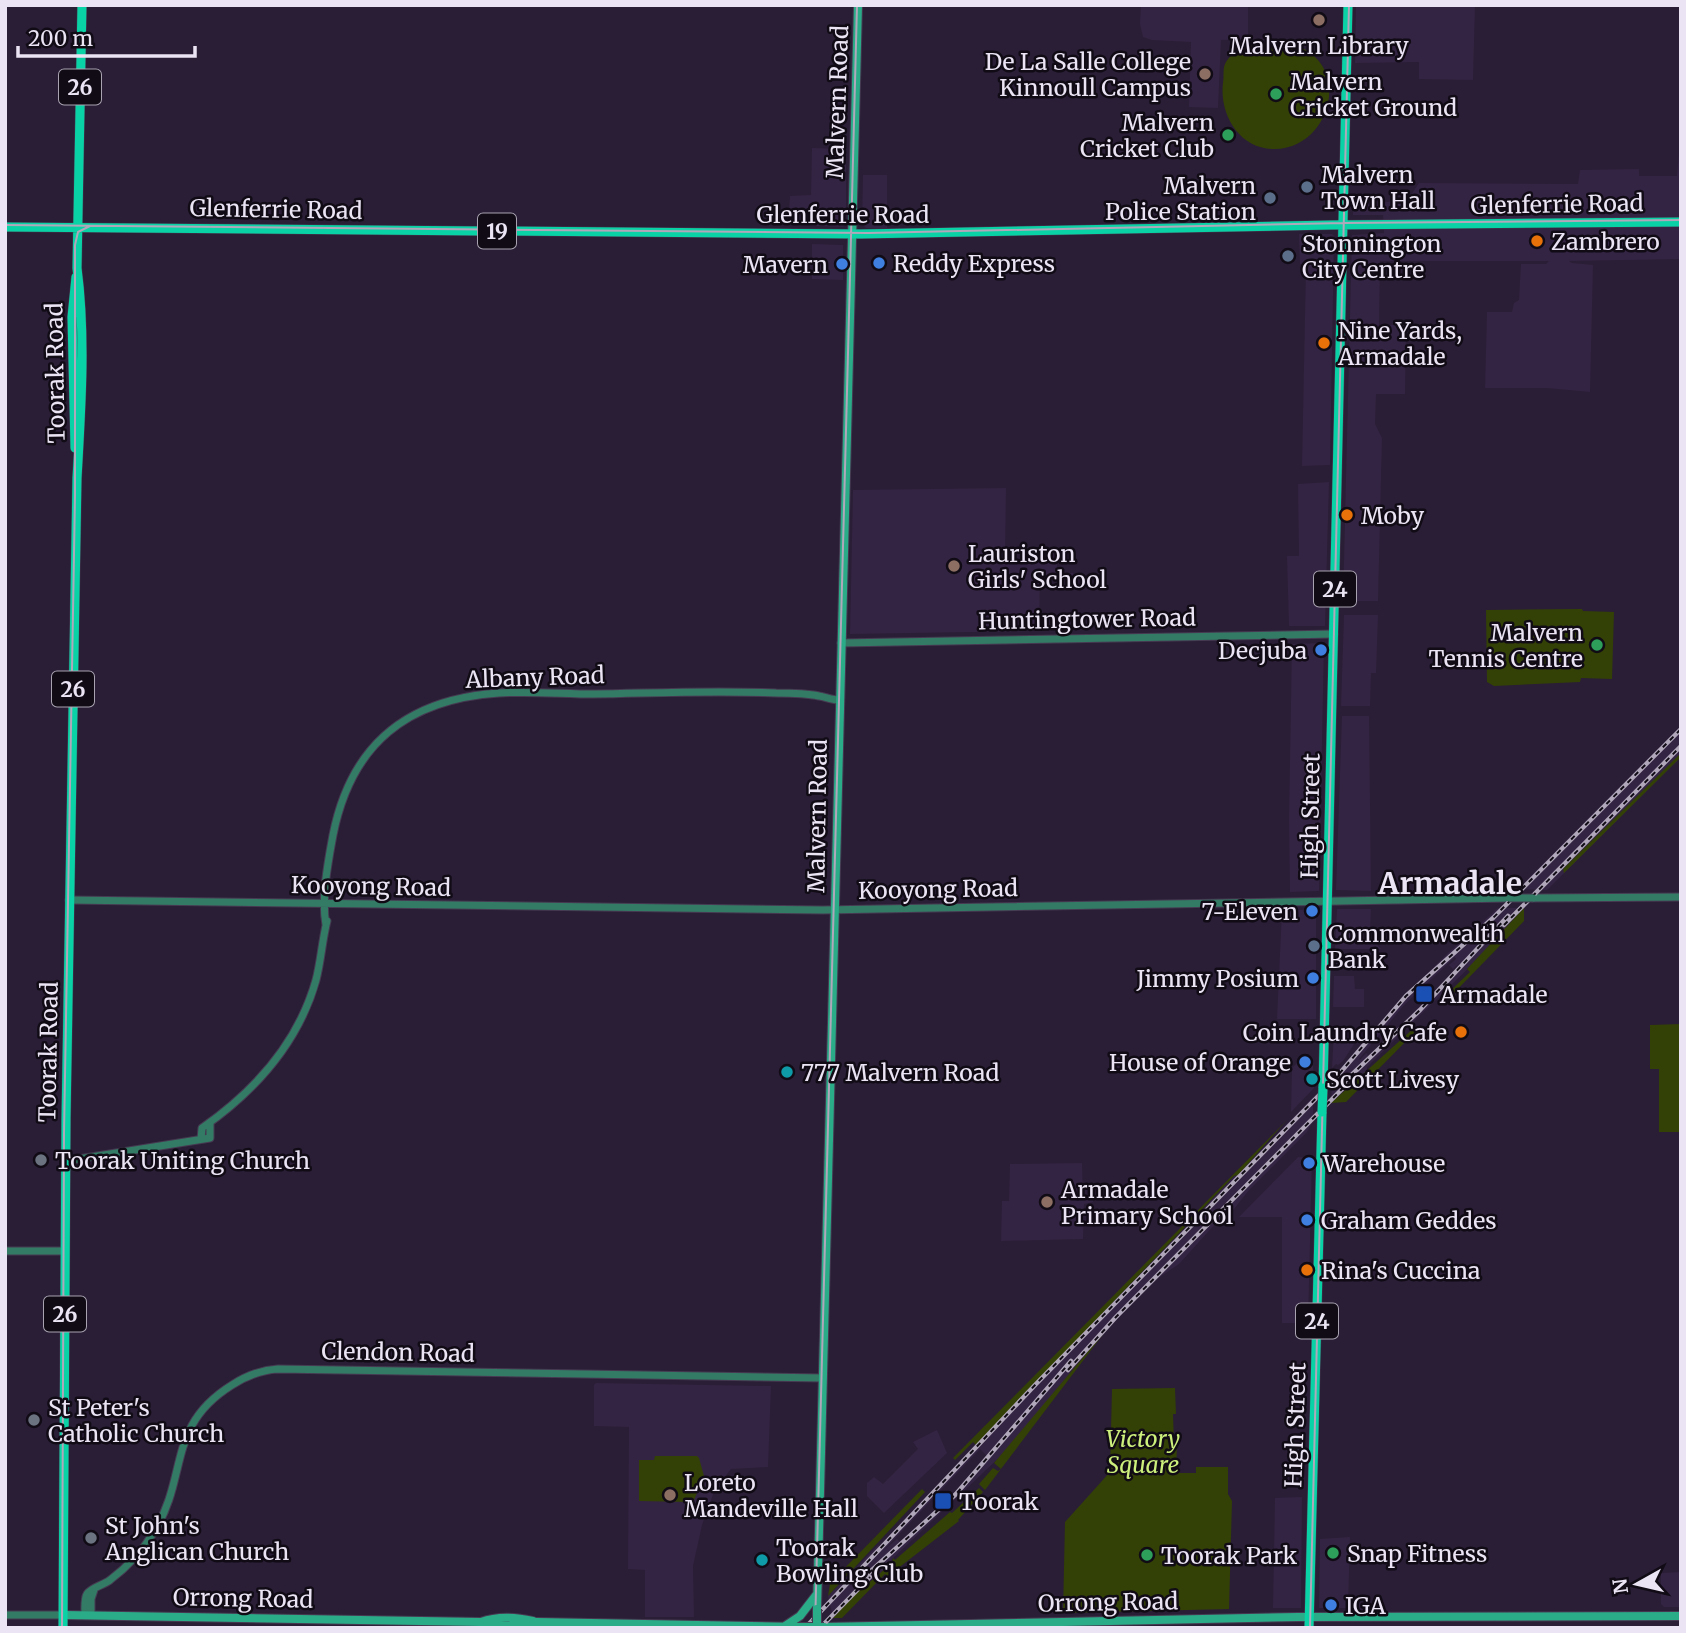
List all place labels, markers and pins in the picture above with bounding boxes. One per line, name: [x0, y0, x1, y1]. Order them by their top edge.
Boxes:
marker: Malvern Library: [1311, 12, 1327, 28]
place label: Malvern Library: [1229, 31, 1409, 60]
place label: De La Salle College Kinnoull Campus: [985, 47, 1191, 102]
marker: De La Salle College Kinnoull Campus: [1197, 66, 1213, 82]
place label: Malvern Cricket Ground: [1290, 67, 1457, 122]
marker: Malvern Cricket Ground: [1268, 86, 1284, 102]
place label: Malvern Cricket Club: [1080, 108, 1214, 163]
marker: Malvern Cricket Club: [1220, 127, 1236, 143]
place label: Malvern Town Hall: [1321, 160, 1435, 215]
place label: Malvern Police Station: [1105, 171, 1256, 226]
marker: Malvern Town Hall: [1299, 179, 1315, 195]
marker: Malvern Police Station: [1262, 190, 1278, 206]
place label: Zambrero: [1551, 227, 1660, 256]
place label: Stonnington City Centre: [1302, 229, 1442, 284]
marker: Zambrero: [1529, 233, 1545, 249]
marker: Stonnington City Centre: [1280, 248, 1296, 264]
place label: Reddy Express: [893, 249, 1055, 278]
place label: Mavern: [743, 250, 828, 279]
marker: Reddy Express: [871, 255, 887, 271]
marker: Mavern: [834, 256, 850, 272]
place label: Nine Yards, Armadale: [1337, 316, 1462, 371]
marker: Nine Yards, Armadale: [1316, 335, 1332, 351]
place label: Moby: [1361, 501, 1425, 530]
marker: Moby: [1339, 507, 1355, 523]
place label: Lauriston Girls' School: [968, 539, 1107, 594]
marker: Lauriston Girls' School: [946, 558, 962, 574]
place label: Malvern Tennis Centre: [1429, 618, 1583, 673]
place label: Decjuba: [1218, 636, 1307, 665]
marker: Malvern Tennis Centre: [1589, 637, 1605, 653]
marker: Decjuba: [1313, 642, 1329, 658]
place label: 7-Eleven: [1201, 897, 1298, 926]
marker: 7-Eleven: [1304, 903, 1320, 919]
place label: Commonwealth Bank: [1328, 919, 1505, 974]
marker: Commonwealth Bank: [1306, 938, 1322, 954]
place label: Jimmy Posium: [1136, 964, 1299, 993]
marker: Jimmy Posium: [1305, 970, 1321, 986]
place label: Armadale: [1439, 980, 1548, 1009]
marker: Armadale: [1414, 984, 1434, 1004]
place label: Coin Laundry Cafe: [1243, 1018, 1447, 1047]
marker: Coin Laundry Cafe: [1453, 1024, 1469, 1040]
place label: House of Orange: [1109, 1048, 1291, 1077]
marker: House of Orange: [1297, 1054, 1313, 1070]
place label: 777 Malvern Road: [801, 1058, 1000, 1087]
marker: 777 Malvern Road: [779, 1064, 795, 1080]
place label: Scott Livesy: [1326, 1065, 1460, 1094]
marker: Scott Livesy: [1304, 1071, 1320, 1087]
place label: Toorak Uniting Church: [55, 1146, 310, 1175]
place label: Warehouse: [1322, 1149, 1445, 1178]
marker: Toorak Uniting Church: [33, 1152, 49, 1168]
marker: Warehouse: [1301, 1155, 1317, 1171]
place label: Armadale Primary School: [1060, 1175, 1233, 1230]
marker: Armadale Primary School: [1039, 1194, 1055, 1210]
place label: Graham Geddes: [1321, 1206, 1497, 1235]
marker: Graham Geddes: [1299, 1212, 1315, 1228]
place label: Rina's Cuccina: [1321, 1256, 1480, 1285]
marker: Rina's Cuccina: [1299, 1262, 1315, 1278]
place label: St Peter's Catholic Church: [48, 1393, 224, 1448]
marker: St Peter's Catholic Church: [26, 1412, 42, 1428]
place label: Loreto Mandeville Hall: [684, 1468, 858, 1523]
marker: Loreto Mandeville Hall: [662, 1487, 678, 1503]
place label: Toorak: [959, 1487, 1039, 1516]
marker: Toorak: [933, 1491, 953, 1511]
place label: St John's Anglican Church: [104, 1511, 289, 1566]
marker: St John's Anglican Church: [83, 1530, 99, 1546]
place label: Toorak Bowling Club: [776, 1533, 923, 1588]
place label: Snap Fitness: [1347, 1539, 1487, 1568]
place label: Toorak Park: [1161, 1541, 1298, 1570]
marker: Snap Fitness: [1325, 1545, 1341, 1561]
marker: Toorak Park: [1139, 1547, 1155, 1563]
marker: Toorak Bowling Club: [754, 1552, 770, 1568]
place label: IGA: [1345, 1591, 1387, 1620]
marker: IGA: [1323, 1597, 1339, 1613]

